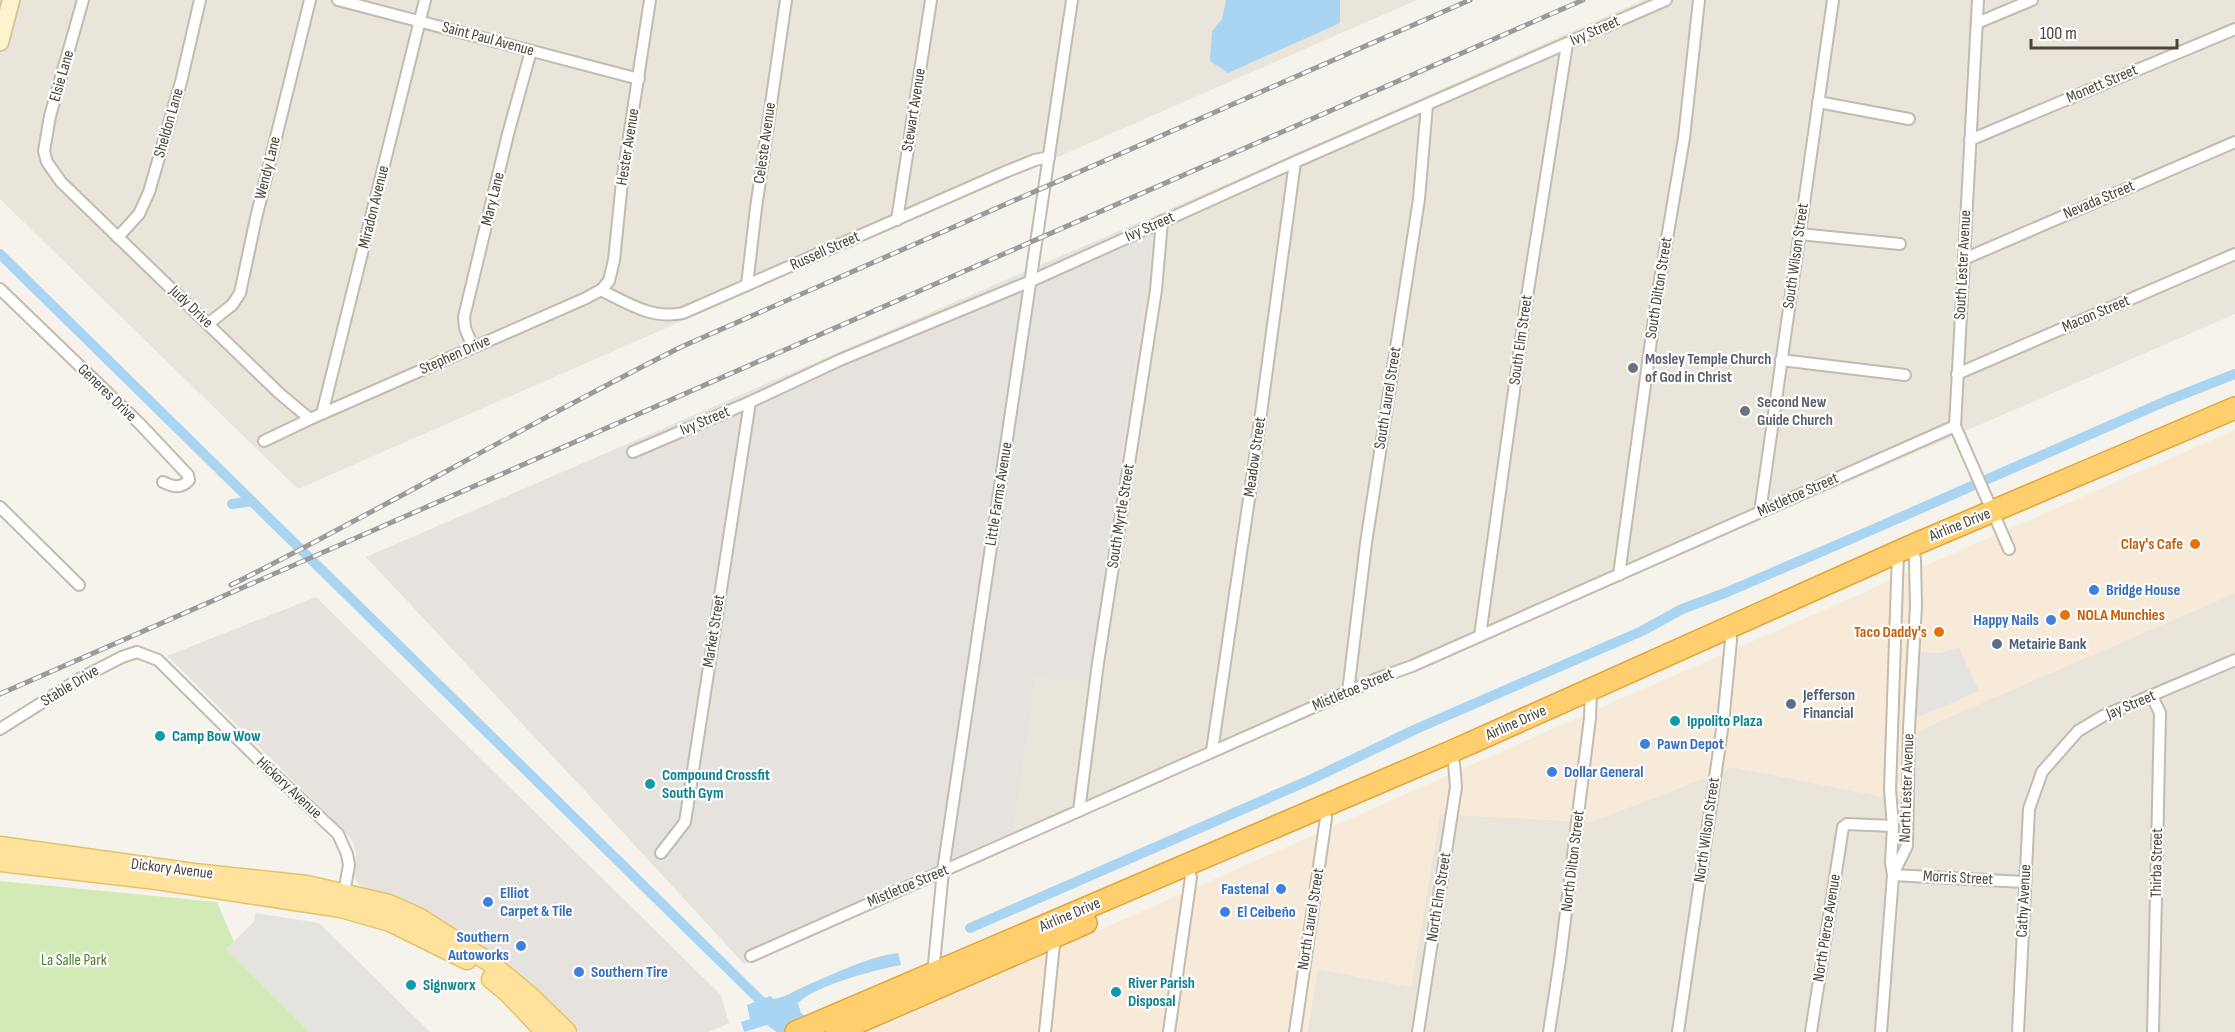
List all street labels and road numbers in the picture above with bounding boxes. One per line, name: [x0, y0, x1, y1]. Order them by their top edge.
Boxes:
street label: Ivy Street: [1567, 12, 1623, 50]
street label: Saint Paul Avenue: [440, 18, 536, 60]
street label: Elsie Lane: [46, 48, 78, 104]
street label: Monett Street: [2064, 60, 2141, 107]
street label: Stewart Avenue: [898, 67, 930, 153]
street label: Sheldon Lane: [150, 86, 188, 160]
street label: Celeste Avenue: [750, 101, 780, 185]
street label: Hester Avenue: [613, 107, 643, 187]
street label: Wendy Lane: [251, 135, 285, 201]
street label: Miradon Avenue: [355, 164, 393, 250]
street label: Mary Lane: [477, 170, 509, 228]
street label: Nevada Street: [2060, 176, 2138, 224]
street label: South Wilson Street: [1779, 202, 1813, 310]
street label: Ivy Street: [1122, 208, 1178, 246]
street label: South Lester Avenue: [1951, 210, 1975, 320]
street label: Russell Street: [787, 227, 863, 275]
street label: South Dilton Street: [1642, 236, 1676, 340]
street label: Judy Drive: [165, 281, 217, 332]
street label: Macon Street: [2059, 291, 2133, 337]
street label: South Elm Street: [1505, 294, 1537, 386]
street label: Stephen Drive: [417, 331, 493, 379]
street label: South Laurel Street: [1371, 345, 1405, 450]
street label: Generes Drive: [74, 360, 140, 426]
street label: Ivy Street: [677, 402, 733, 440]
street label: Meadow Street: [1240, 416, 1270, 498]
street label: Little Farms Avenue: [981, 441, 1017, 547]
street label: South Myrtle Street: [1103, 462, 1139, 570]
street label: Mistletoe Street: [1755, 469, 1842, 521]
street label: Airline Drive: [1926, 504, 1993, 546]
street label: Market Street: [699, 593, 729, 669]
street label: Stable Drive: [38, 661, 102, 711]
street label: Mistletoe Street: [1309, 664, 1397, 716]
street label: Jay Street: [2103, 686, 2159, 724]
street label: Airline Drive: [1482, 701, 1549, 745]
street label: North Lester Avenue: [1896, 733, 1918, 843]
street label: Hickory Avenue: [252, 753, 326, 823]
street label: North Wilson Street: [1690, 776, 1724, 884]
street label: North Dilton Street: [1557, 809, 1589, 913]
street label: Thirba Street: [2147, 828, 2167, 898]
street label: North Elm Street: [1423, 851, 1455, 943]
street label: Dickory Avenue: [130, 855, 214, 883]
street label: Mistletoe Street: [864, 860, 952, 912]
street label: Cathy Avenue: [2013, 864, 2035, 938]
street label: North Laurel Street: [1294, 867, 1328, 971]
street label: Morris Street: [1922, 867, 1994, 889]
street label: North Pierce Avenue: [1809, 873, 1845, 983]
street label: Airline Drive: [1036, 894, 1103, 937]

